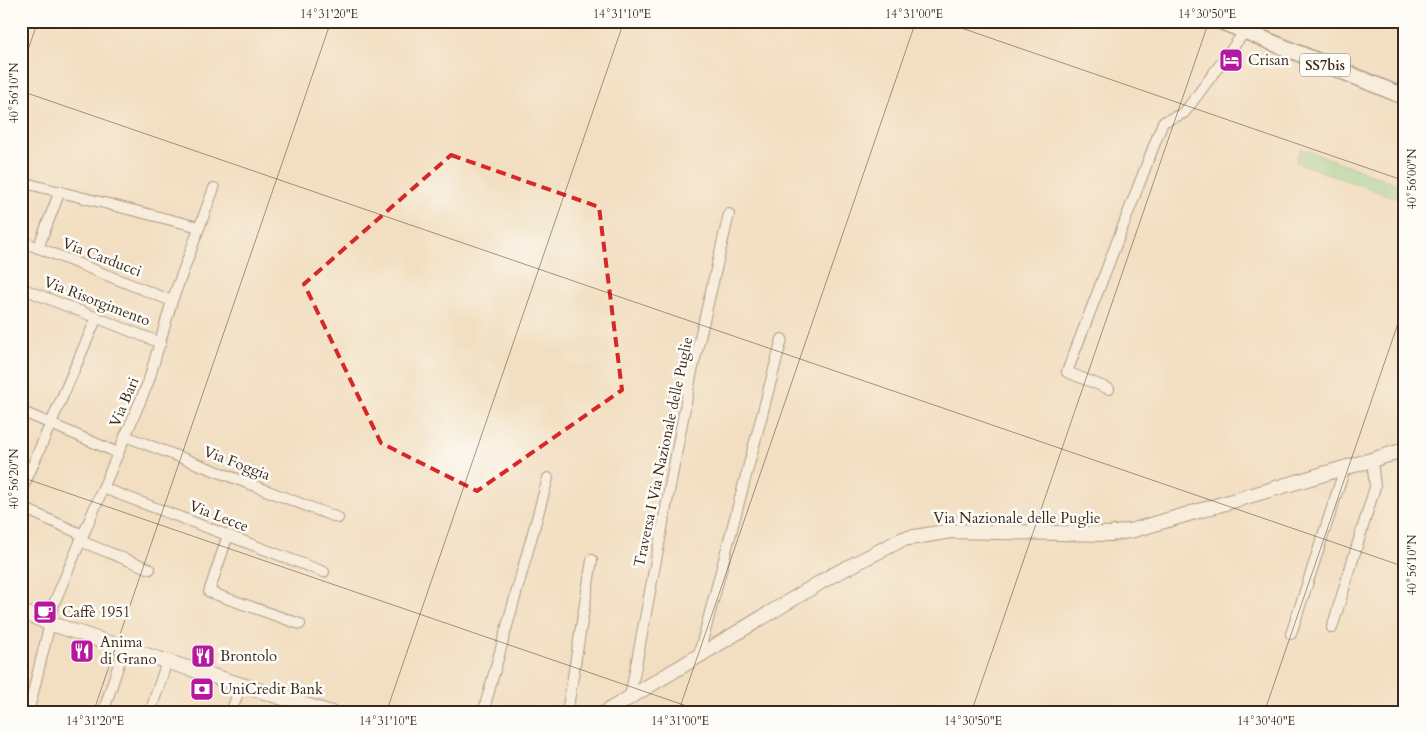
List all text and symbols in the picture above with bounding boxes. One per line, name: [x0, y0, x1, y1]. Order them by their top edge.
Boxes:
text: 14°31'20"E: [300, 6, 358, 22]
text: 14°31'10"E: [593, 6, 651, 22]
text: 14°31'00"E: [885, 6, 943, 22]
text: 14°30'50"E: [1178, 6, 1236, 22]
hotel icon: Crisan: [1218, 47, 1244, 73]
place label: Crisan: [1248, 50, 1290, 70]
road number: SS7bis: [1300, 54, 1350, 76]
text: 40°56'10"N: [6, 62, 22, 123]
text: 40°56'00"N: [1404, 148, 1420, 209]
street label: Via Carducci: [60, 233, 144, 281]
street label: Via Risorgimento: [41, 272, 153, 330]
street label: Traversa I Via Nazionale delle Puglie: [629, 335, 697, 569]
street label: Via Bari: [105, 374, 143, 430]
street label: Via Foggia: [201, 441, 274, 485]
text: 40°56'20"N: [6, 448, 22, 509]
street label: Via Lecce: [186, 496, 252, 537]
street label: Via Nazionale delle Puglie: [933, 508, 1101, 528]
text: 40°56'10"N: [1404, 534, 1420, 595]
cafe icon: Caffè 1951: [32, 599, 58, 625]
place label: Caffè 1951: [62, 602, 131, 622]
place label: Anima di Grano: [100, 632, 157, 669]
restaurant icon: Anima di Grano: [69, 638, 95, 664]
restaurant icon: Brontolo: [190, 643, 216, 669]
place label: Brontolo: [220, 646, 277, 666]
bank icon: UniCredit Bank: [189, 676, 215, 702]
place label: UniCredit Bank: [220, 679, 323, 699]
text: 14°31'20"E: [66, 713, 124, 729]
text: 14°31'10"E: [359, 713, 417, 729]
text: 14°31'00"E: [651, 713, 709, 729]
text: 14°30'50"E: [944, 713, 1002, 729]
text: 14°30'40"E: [1237, 713, 1295, 729]

